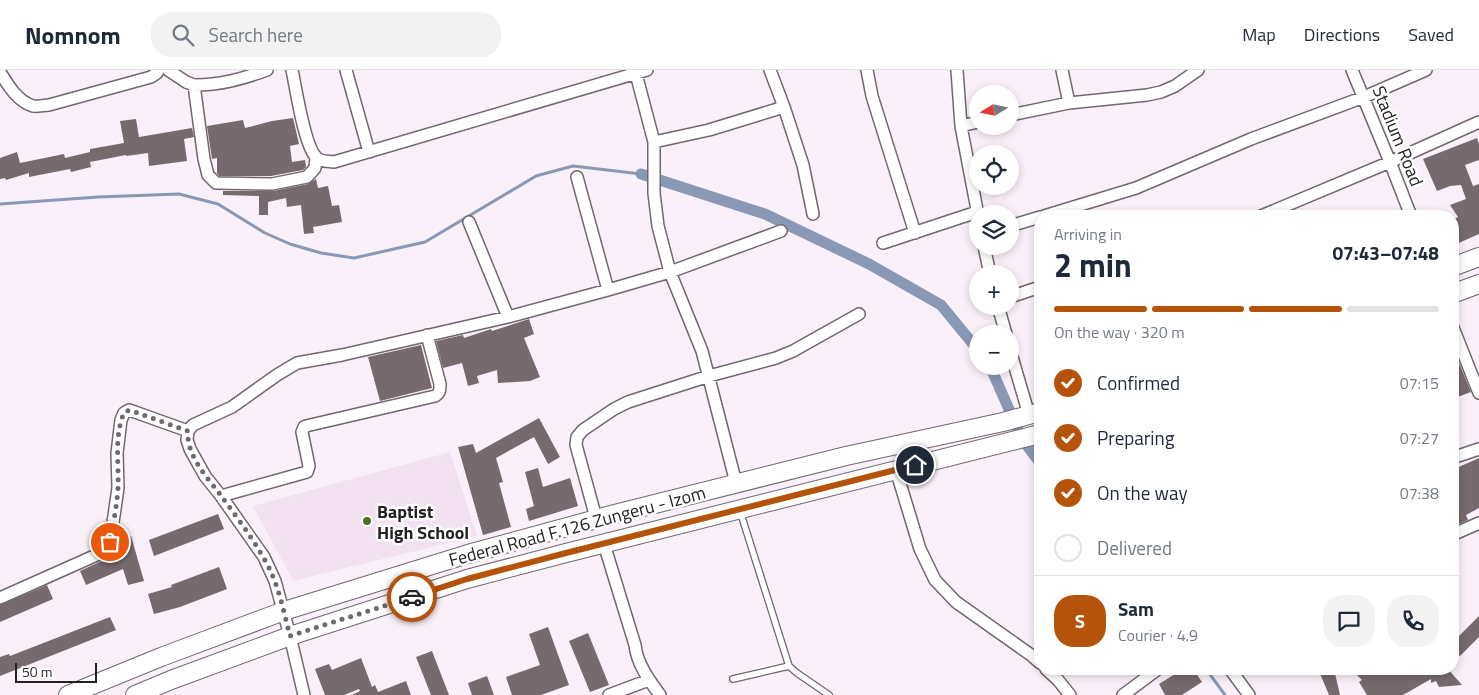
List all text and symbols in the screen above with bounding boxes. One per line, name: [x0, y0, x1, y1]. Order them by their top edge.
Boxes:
search box: [151, 12, 501, 57]
text: Nomnom: [25, 17, 121, 53]
text: Search here: [209, 20, 303, 49]
icon: search: [169, 21, 197, 49]
text: Map: [1242, 21, 1276, 48]
text: Directions: [1304, 21, 1380, 48]
text: Saved: [1408, 21, 1454, 48]
street label: Stadium Road: [1366, 82, 1430, 190]
north arrow: [969, 85, 1019, 135]
map controls: [969, 85, 1019, 375]
button: locate: [969, 145, 1019, 195]
button: layers: [969, 205, 1019, 255]
text: Arriving in: [1054, 222, 1122, 246]
text: 07:43–07:48: [1332, 238, 1439, 267]
text: 2 min: [1054, 241, 1132, 289]
button: +: [969, 265, 1019, 315]
text: On the way · 320 m: [1054, 320, 1185, 344]
button: −: [969, 325, 1019, 375]
text: Confirmed: [1097, 368, 1180, 397]
icon: check: [1054, 369, 1082, 397]
text: 07:15: [1400, 371, 1439, 395]
text: Preparing: [1097, 423, 1174, 452]
icon: check: [1054, 424, 1082, 452]
text: 07:27: [1400, 426, 1439, 450]
pin: [894, 444, 936, 486]
icon: home: [901, 451, 929, 479]
text: On the way: [1097, 478, 1188, 507]
street label: Federal Road F.126 Zungeru - Izom: [445, 479, 709, 573]
icon: check: [1054, 479, 1082, 507]
text: 07:38: [1400, 481, 1439, 505]
place label: Baptist High School: [377, 498, 469, 546]
marker: Baptist High School: [361, 515, 373, 527]
pin: [89, 521, 131, 563]
icon: bag: [96, 528, 124, 556]
text: Delivered: [1097, 533, 1172, 562]
courier: [387, 572, 437, 622]
icon: car: [398, 583, 426, 611]
text: Sam: [1118, 594, 1154, 623]
button: chat: [1323, 595, 1375, 647]
button: phone: [1387, 595, 1439, 647]
text: S: [1075, 606, 1085, 635]
text: Courier · 4.9: [1118, 623, 1198, 647]
scale bar: [15, 660, 98, 683]
text: 50 m: [22, 661, 52, 682]

